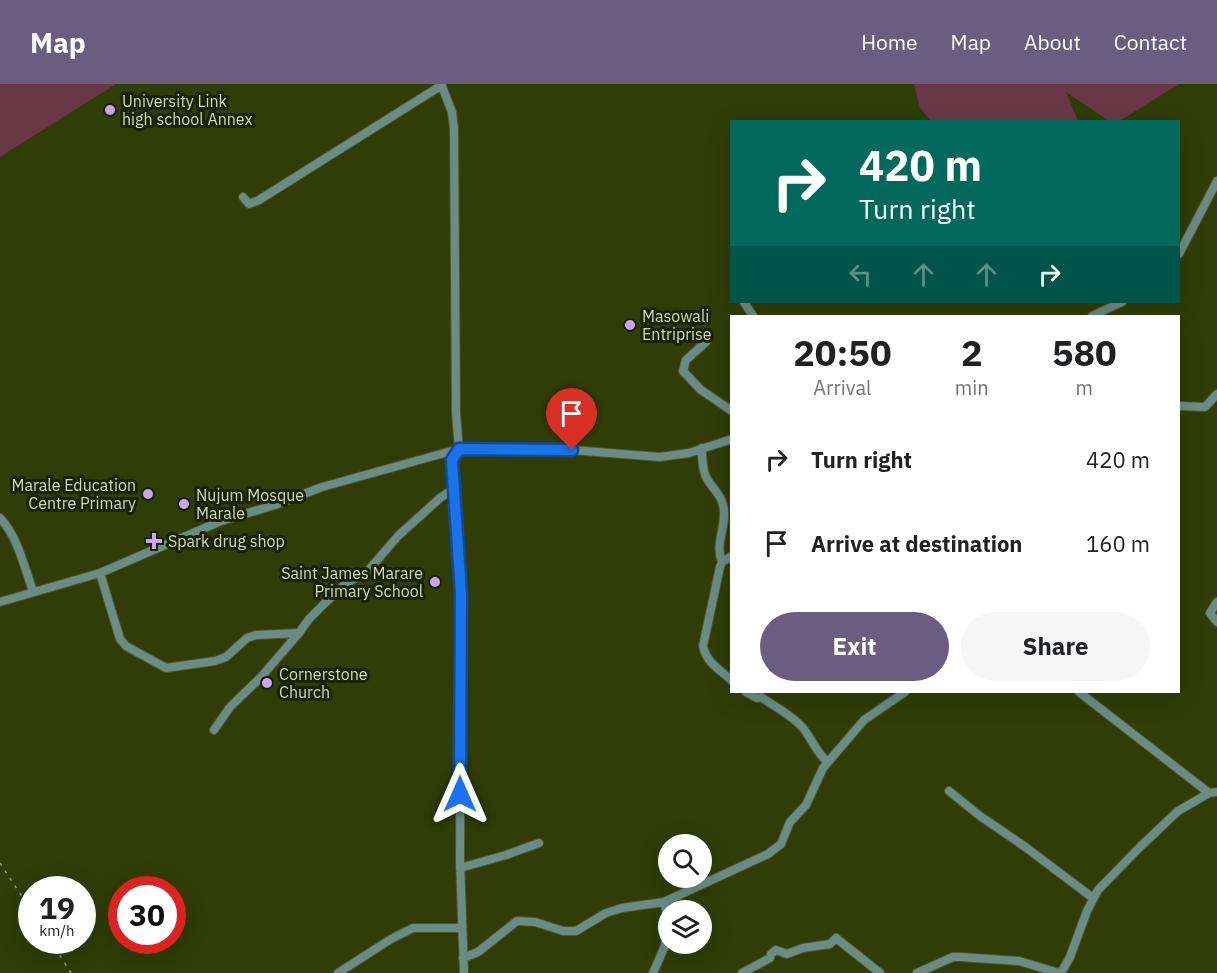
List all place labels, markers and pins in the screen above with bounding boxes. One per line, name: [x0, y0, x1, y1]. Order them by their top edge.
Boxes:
place label: University Link high school Annex: [122, 91, 253, 129]
marker: University Link high school Annex: [103, 103, 117, 117]
place label: Masowali Entriprise: [642, 306, 712, 344]
marker: Masowali Entriprise: [623, 318, 637, 332]
pin: [546, 388, 597, 450]
place label: Marale Education Centre Primary: [11, 475, 136, 513]
place label: Nujum Mosque Marale: [196, 485, 304, 523]
marker: Marale Education Centre Primary: [141, 487, 155, 501]
marker: Nujum Mosque Marale: [177, 497, 191, 511]
place label: Spark drug shop: [168, 531, 285, 551]
marker: Spark drug shop: [145, 532, 163, 550]
place label: Saint James Marare Primary School: [281, 563, 423, 601]
marker: Saint James Marare Primary School: [428, 575, 442, 589]
place label: Cornerstone Church: [279, 664, 368, 702]
marker: Cornerstone Church: [260, 676, 274, 690]

